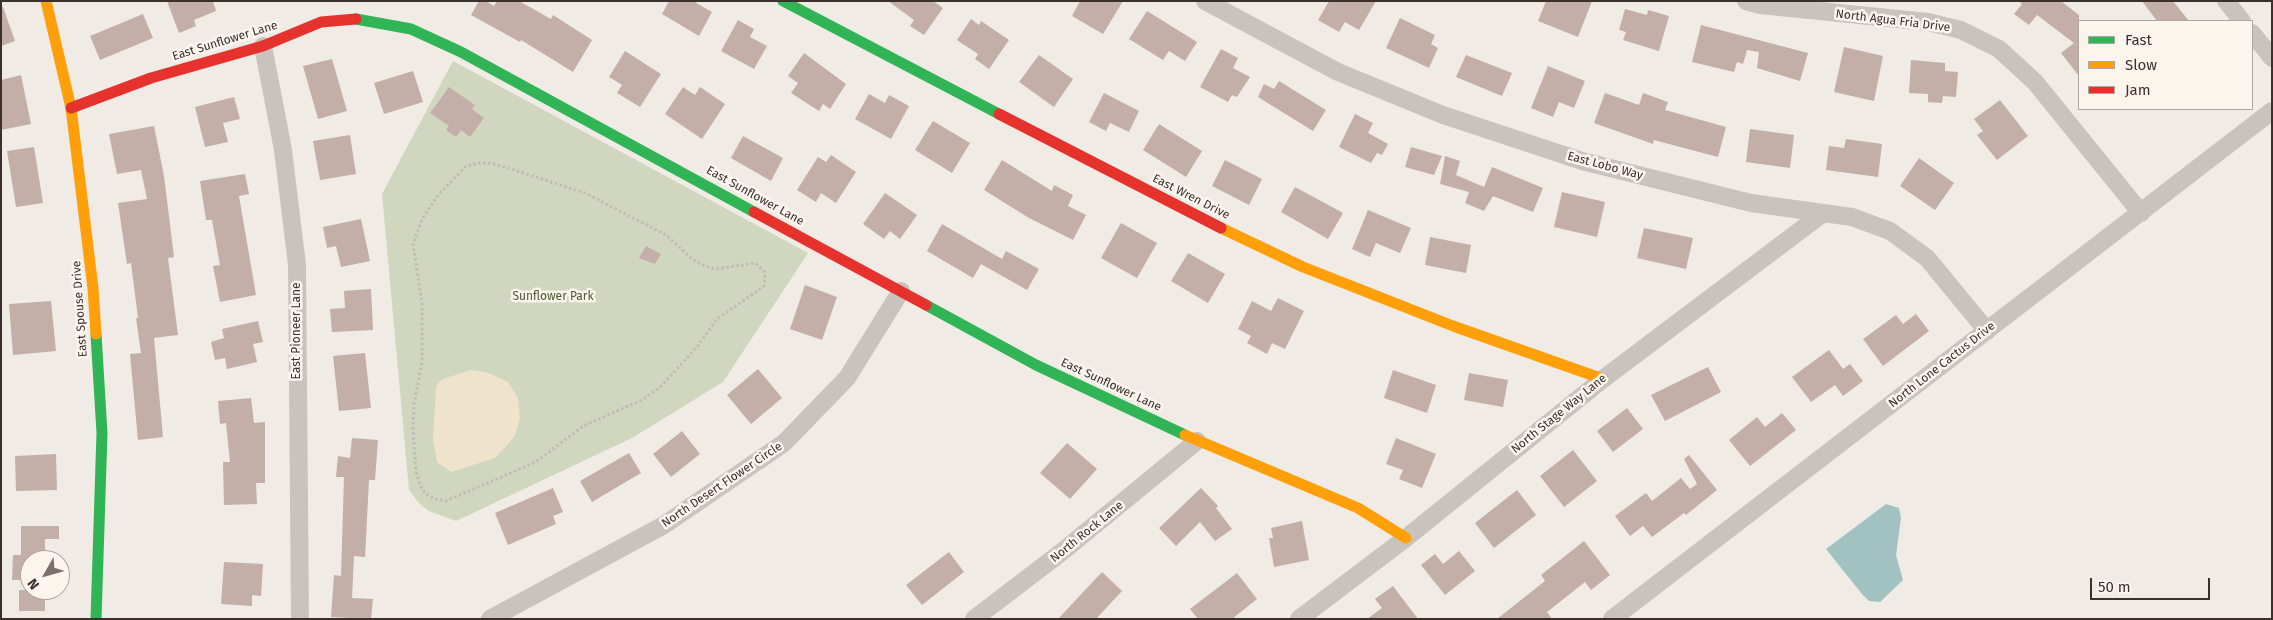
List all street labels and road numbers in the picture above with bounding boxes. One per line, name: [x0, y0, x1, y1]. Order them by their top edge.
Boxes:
street label: North Agua Fria Drive: [1835, 7, 1951, 35]
street label: East Sunflower Lane: [171, 18, 279, 64]
street label: East Lobo Way: [1566, 149, 1644, 183]
street label: East Sunflower Lane: [704, 163, 806, 229]
street label: East Wren Drive: [1150, 171, 1232, 223]
street label: East Spouse Drive: [69, 260, 91, 358]
street label: East Pioneer Lane: [290, 282, 304, 380]
street label: North Lone Cactus Drive: [1886, 319, 1998, 411]
street label: East Sunflower Lane: [1058, 355, 1164, 415]
street label: North Stage Way Lane: [1509, 371, 1609, 457]
street label: North Desert Flower Circle: [659, 439, 785, 531]
street label: North Rock Lane: [1048, 498, 1126, 566]

